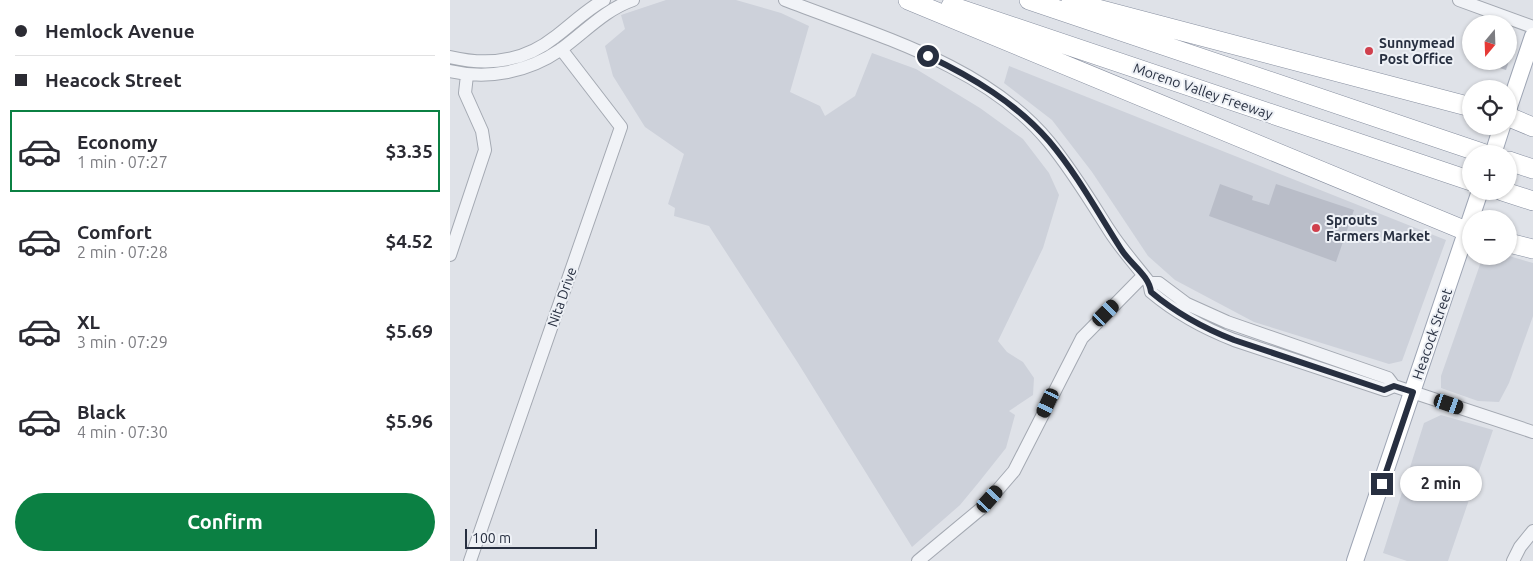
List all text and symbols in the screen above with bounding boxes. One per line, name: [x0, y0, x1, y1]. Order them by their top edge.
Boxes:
north arrow: [1462, 15, 1518, 70]
map controls: [1462, 15, 1517, 265]
text: Hemlock Avenue: [45, 20, 195, 42]
place label: Sunnymead Post Office: [1379, 35, 1455, 67]
route start: [917, 45, 939, 67]
marker: Sunnymead Post Office: [1363, 45, 1375, 57]
street label: Moreno Valley Freeway: [1131, 60, 1275, 122]
text: Heacock Street: [45, 69, 182, 91]
button: locate: [1462, 80, 1517, 135]
icon: car: [17, 129, 62, 174]
text: Economy: [77, 131, 158, 153]
text: $3.35: [385, 140, 433, 162]
button: +: [1462, 145, 1517, 200]
text: 1 min · 07:27: [77, 153, 168, 171]
button: −: [1462, 210, 1517, 265]
place label: Sprouts Farmers Market: [1326, 212, 1430, 244]
icon: car: [17, 219, 62, 264]
text: Comfort: [77, 221, 152, 243]
marker: Sprouts Farmers Market: [1310, 222, 1322, 234]
text: $4.52: [385, 230, 433, 252]
text: 2 min · 07:28: [77, 243, 168, 261]
street label: Nita Drive: [544, 265, 580, 329]
street label: Heacock Street: [1409, 286, 1455, 382]
car: [1090, 297, 1121, 329]
icon: car: [17, 309, 62, 354]
text: XL: [77, 311, 100, 333]
text: $5.69: [385, 320, 433, 342]
text: 3 min · 07:29: [77, 333, 168, 351]
car: [1034, 386, 1061, 420]
car: [1432, 392, 1465, 416]
icon: car: [17, 399, 62, 444]
text: Black: [77, 401, 126, 423]
text: $5.96: [385, 410, 433, 432]
text: 4 min · 07:30: [77, 423, 168, 441]
callout: 2 min: [1400, 466, 1482, 502]
route end: [1371, 473, 1393, 495]
text: 2 min: [1421, 474, 1461, 492]
car: [974, 483, 1005, 515]
button: Confirm: [15, 493, 435, 551]
scale bar: [465, 526, 598, 549]
text: 100 m: [472, 530, 511, 546]

